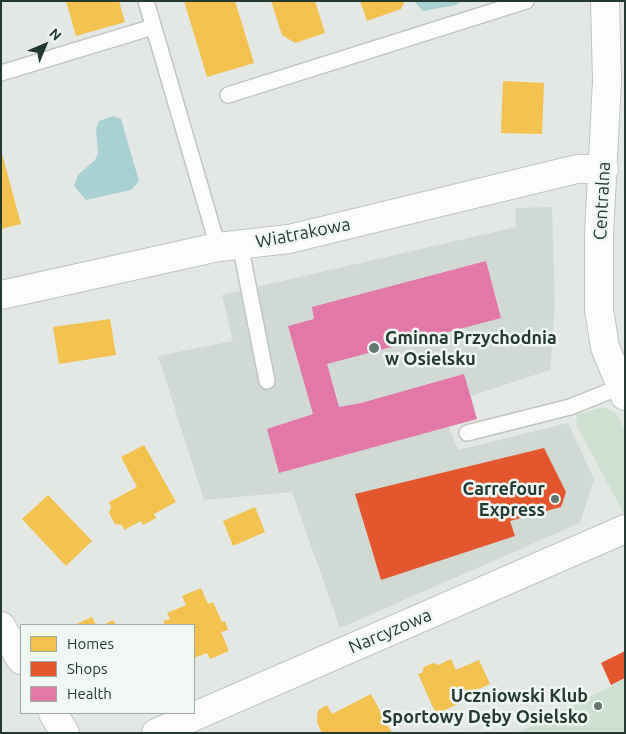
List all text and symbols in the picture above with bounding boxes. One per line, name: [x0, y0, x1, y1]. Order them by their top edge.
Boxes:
north arrow: [20, 20, 70, 70]
text: N: [46, 25, 65, 44]
street label: Centralna: [589, 161, 615, 241]
street label: Wiatrakowa: [254, 213, 352, 253]
place label: Gminna Przychodnia w Osielsku: [385, 327, 557, 369]
marker: Gminna Przychodnia w Osielsku: [367, 341, 381, 355]
place label: Carrefour Express: [462, 478, 545, 520]
marker: Carrefour Express: [549, 493, 561, 505]
street label: Narcyzowa: [345, 604, 435, 658]
legend: [20, 624, 195, 714]
text: Homes: [67, 635, 114, 652]
text: Shops: [67, 660, 108, 677]
text: Health: [67, 685, 112, 702]
place label: Uczniowski Klub Sportowy Dęby Osielsko: [382, 685, 588, 728]
marker: Uczniowski Klub Sportowy Dęby Osielsko: [592, 700, 604, 712]

